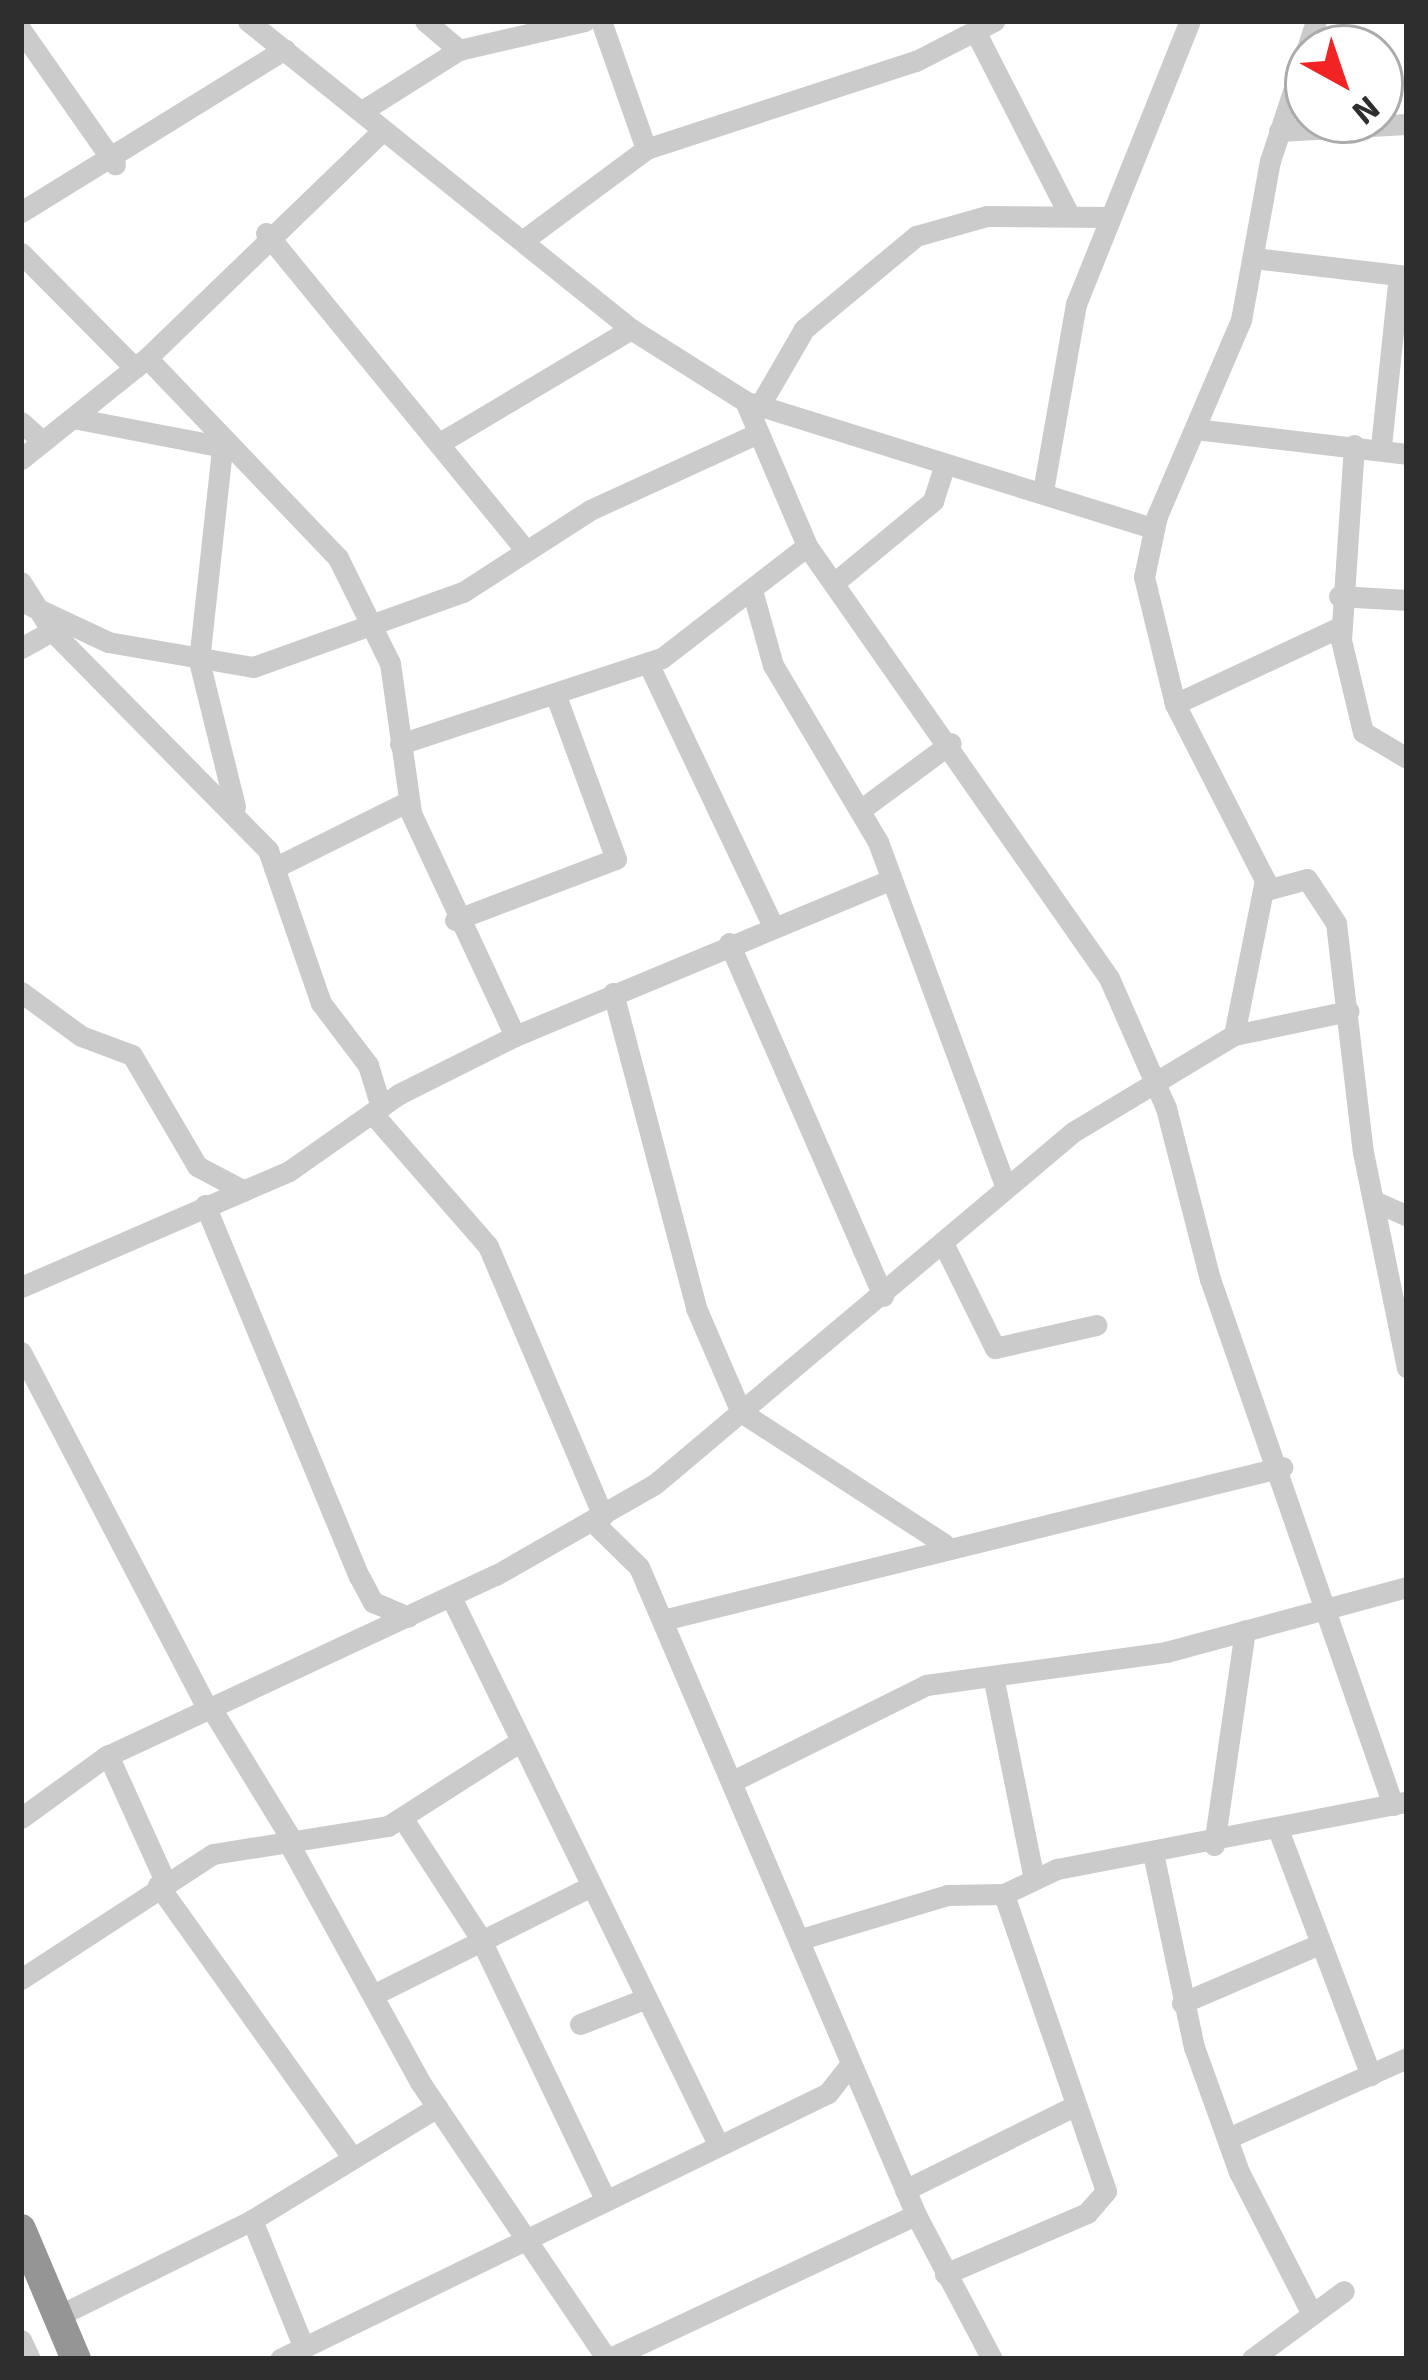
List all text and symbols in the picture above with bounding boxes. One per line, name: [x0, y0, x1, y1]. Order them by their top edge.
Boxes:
north arrow: [1284, 24, 1404, 144]
text: N: [1344, 87, 1388, 133]

